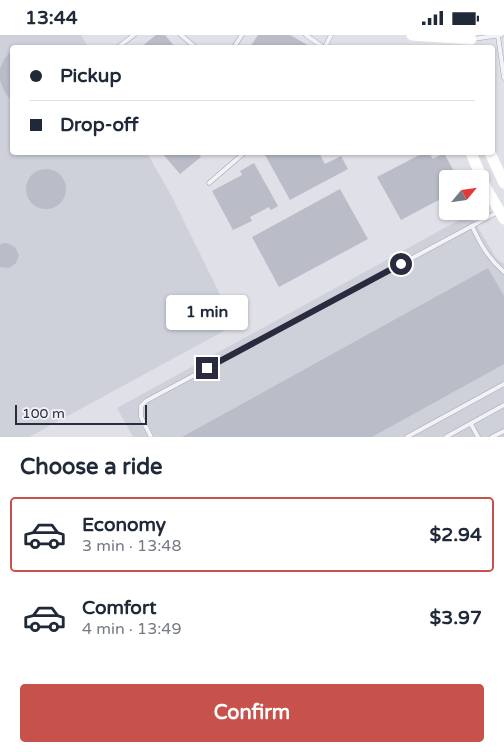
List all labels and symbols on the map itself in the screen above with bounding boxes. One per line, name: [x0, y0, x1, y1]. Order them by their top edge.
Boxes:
north arrow: [439, 170, 489, 220]
route start: [390, 253, 412, 275]
callout: 1 min: [166, 295, 248, 331]
route end: [196, 357, 218, 379]
scale bar: [15, 402, 148, 425]

